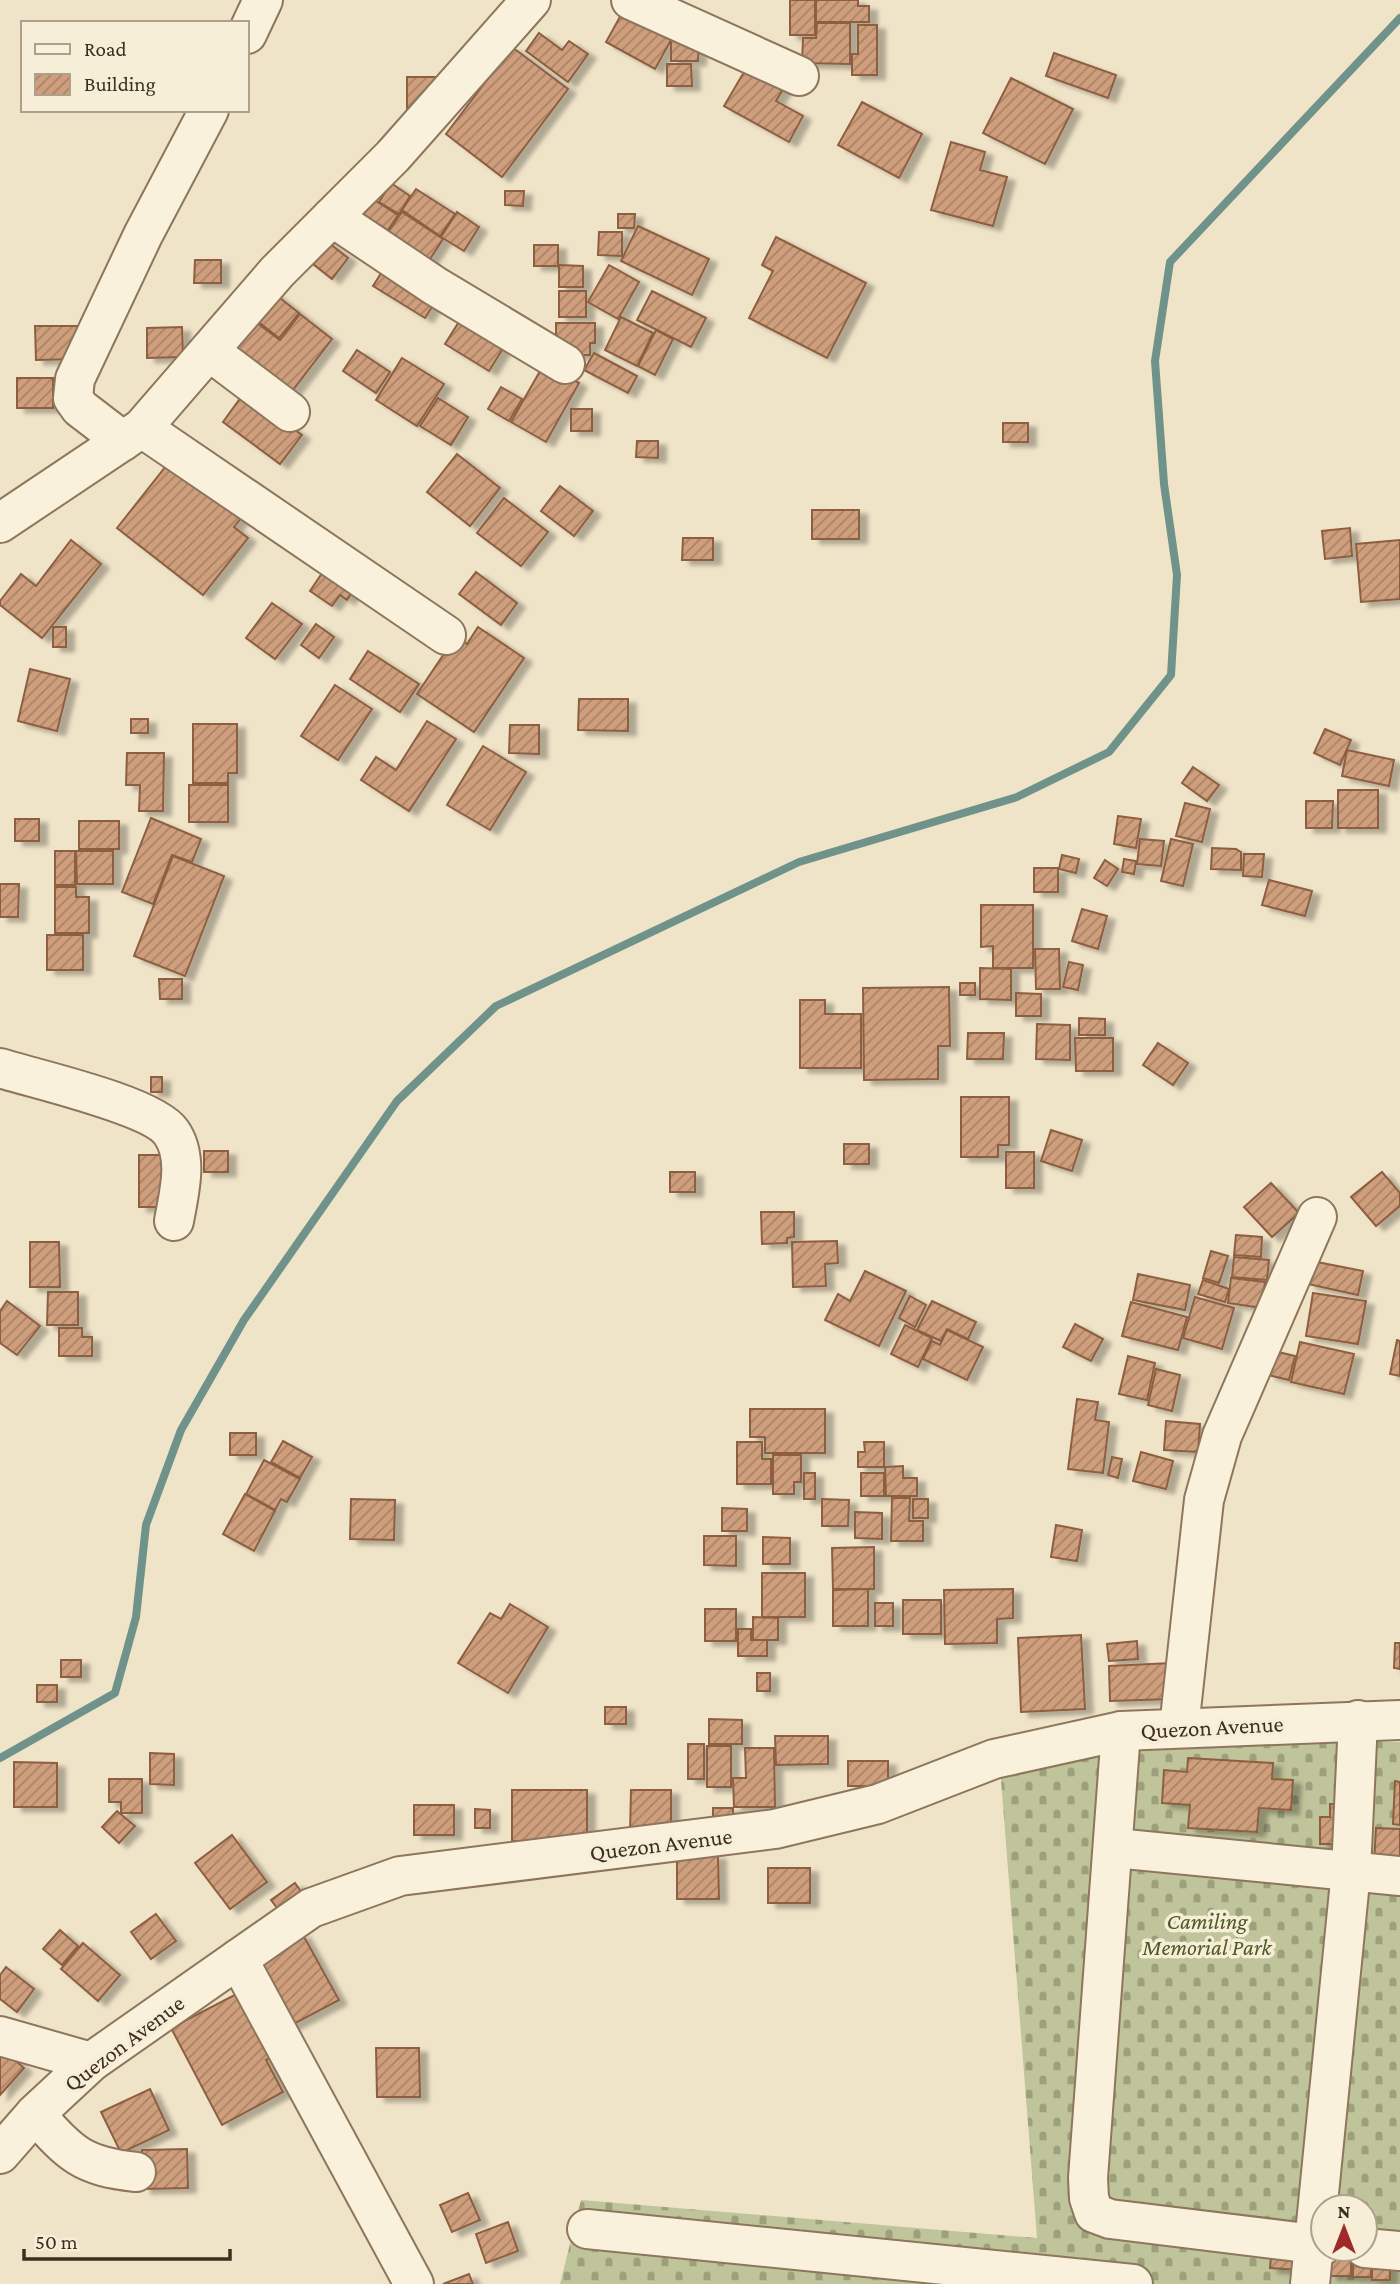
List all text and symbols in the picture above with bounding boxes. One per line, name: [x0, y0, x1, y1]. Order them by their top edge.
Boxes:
legend: [21, 21, 248, 112]
text: Road: [84, 37, 127, 61]
text: Building: [84, 72, 156, 96]
street label: Quezon Avenue: [1140, 1710, 1284, 1744]
street label: Quezon Avenue: [588, 1822, 734, 1866]
park label: Camiling Memorial Park: [1141, 1908, 1273, 1960]
street label: Quezon Avenue: [59, 1990, 189, 2096]
north arrow: [1309, 2193, 1379, 2263]
text: N: [1338, 2201, 1351, 2222]
scale bar: [24, 2218, 231, 2262]
text: 50 m: [35, 2230, 78, 2254]

